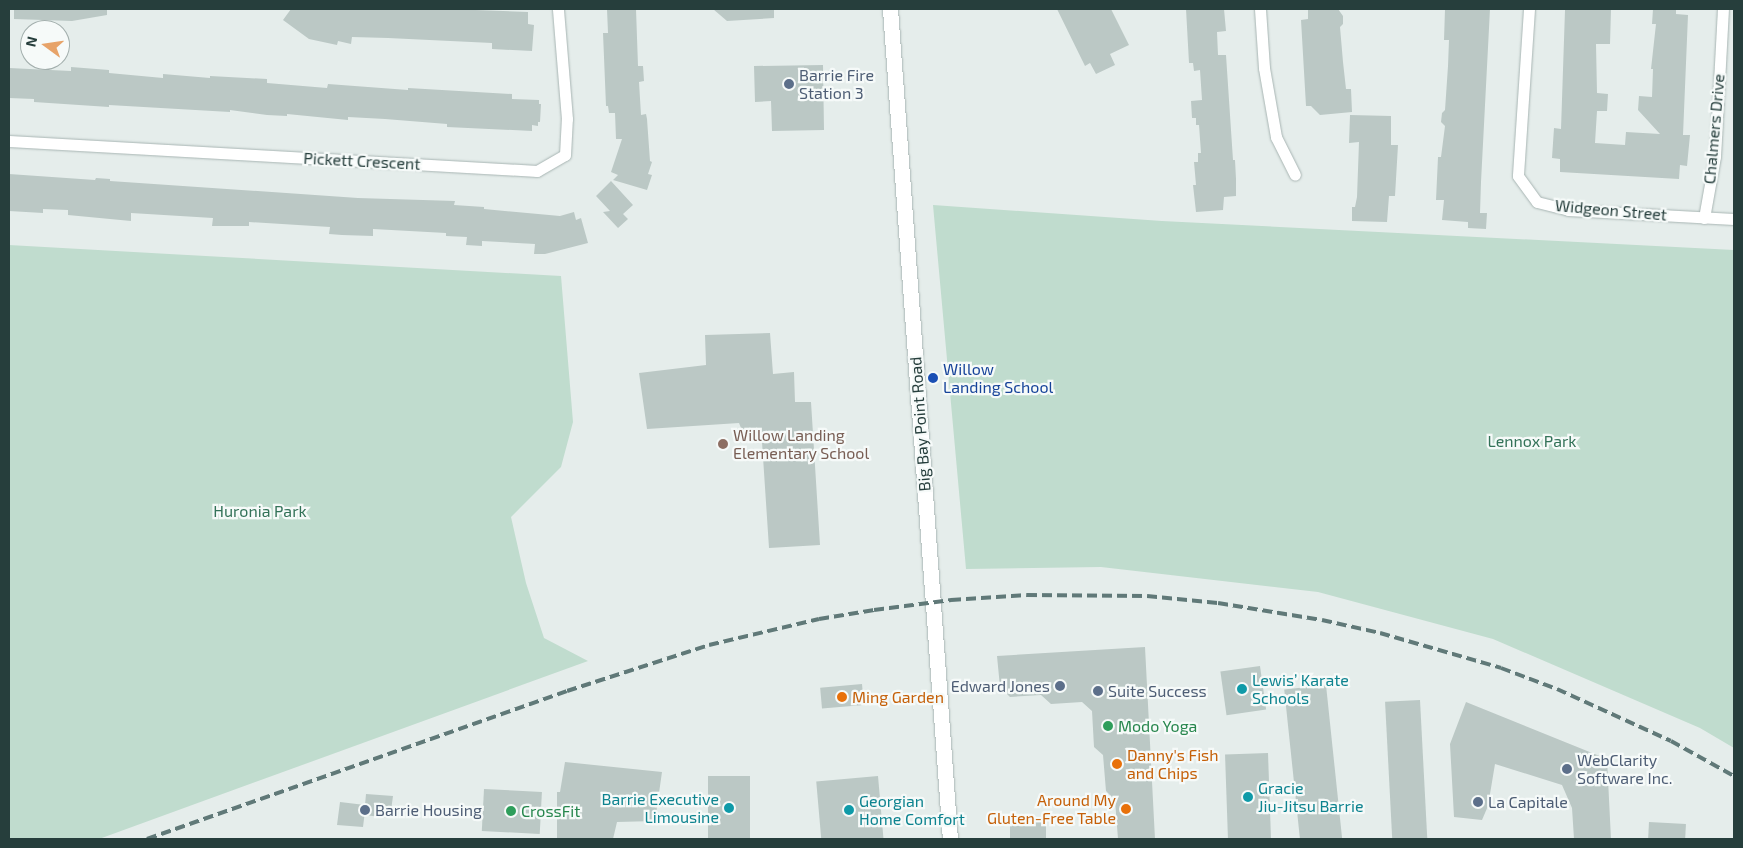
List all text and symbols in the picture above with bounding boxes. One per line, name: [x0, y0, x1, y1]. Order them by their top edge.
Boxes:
north arrow: [20, 20, 70, 70]
text: N: [21, 35, 40, 48]
place label: Barrie Fire Station 3: [799, 65, 874, 103]
street label: Chalmers Drive: [1700, 73, 1728, 185]
marker: Barrie Fire Station 3: [783, 78, 795, 90]
street label: Pickett Crescent: [303, 148, 421, 174]
street label: Widgeon Street: [1554, 196, 1668, 224]
street label: Big Bay Point Road: [906, 356, 934, 492]
place label: Willow Landing School: [943, 359, 1053, 397]
marker: Willow Landing School: [927, 372, 939, 384]
place label: Willow Landing Elementary School: [733, 425, 870, 463]
park label: Lennox Park: [1487, 431, 1577, 451]
marker: Willow Landing Elementary School: [717, 438, 729, 450]
park label: Huronia Park: [213, 501, 307, 521]
place label: Lewis’ Karate Schools: [1252, 670, 1349, 708]
place label: Edward Jones: [950, 676, 1050, 696]
marker: Edward Jones: [1054, 680, 1066, 692]
place label: Suite Success: [1108, 681, 1207, 701]
marker: Lewis’ Karate Schools: [1236, 683, 1248, 695]
marker: Suite Success: [1092, 685, 1104, 697]
place label: Ming Garden: [852, 687, 944, 707]
marker: Ming Garden: [836, 691, 848, 703]
place label: Modo Yoga: [1118, 716, 1198, 736]
marker: Modo Yoga: [1102, 720, 1114, 732]
place label: Danny's Fish and Chips: [1127, 745, 1219, 783]
place label: WebClarity Software Inc.: [1577, 750, 1672, 788]
marker: Danny's Fish and Chips: [1111, 758, 1123, 770]
marker: WebClarity Software Inc.: [1561, 763, 1573, 775]
place label: Gracie Jiu-Jitsu Barrie: [1258, 778, 1364, 816]
place label: Barrie Executive Limousine: [602, 789, 719, 827]
place label: Around My Gluten-Free Table: [987, 790, 1116, 828]
place label: Georgian Home Comfort: [859, 791, 965, 829]
marker: Gracie Jiu-Jitsu Barrie: [1242, 791, 1254, 803]
place label: La Capitale: [1488, 792, 1568, 812]
marker: La Capitale: [1472, 796, 1484, 808]
place label: Barrie Housing: [375, 800, 482, 820]
place label: CrossFit: [521, 801, 580, 821]
marker: Barrie Executive Limousine: [723, 802, 735, 814]
marker: Around My Gluten-Free Table: [1120, 803, 1132, 815]
marker: Barrie Housing: [359, 804, 371, 816]
marker: Georgian Home Comfort: [843, 804, 855, 816]
marker: CrossFit: [505, 805, 517, 817]

